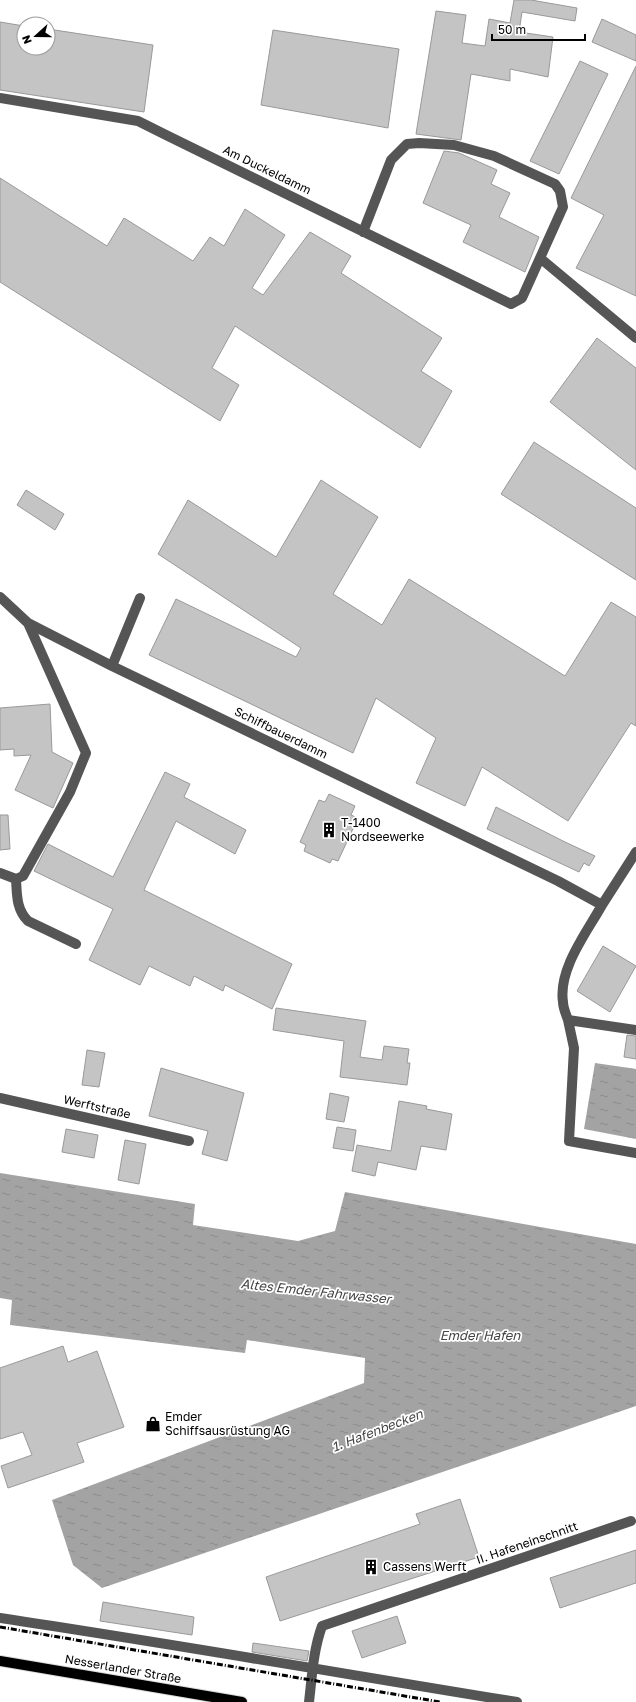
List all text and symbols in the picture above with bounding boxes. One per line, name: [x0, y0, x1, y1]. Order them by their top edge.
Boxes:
north arrow: [16, 16, 56, 56]
scale bar: [492, 16, 585, 42]
text: 50 m: [498, 22, 526, 37]
text: N: [19, 34, 34, 46]
street label: Am Duckeldamm: [221, 142, 314, 197]
street label: Schiffbauerdamm: [232, 703, 330, 762]
place label: T-1400 Nordseewerke: [341, 815, 424, 844]
building icon: T-1400 Nordseewerke: [320, 821, 338, 839]
street label: Werftstraße: [62, 1091, 132, 1122]
water label: Altes Emder Fahrwasser: [240, 1275, 394, 1307]
water label: Emder Hafen: [440, 1327, 521, 1343]
water label: 1. Hafenbecken: [329, 1405, 426, 1455]
place label: Emder Schiffsausrüstung AG: [165, 1409, 290, 1438]
shop icon: Emder Schiffsausrüstung AG: [144, 1415, 162, 1433]
street label: II. Hafeneinschnitt: [474, 1518, 580, 1567]
building icon: Cassens Werft: [362, 1558, 380, 1576]
place label: Cassens Werft: [383, 1559, 467, 1574]
street label: Nesserlander Straße: [64, 1651, 183, 1686]

